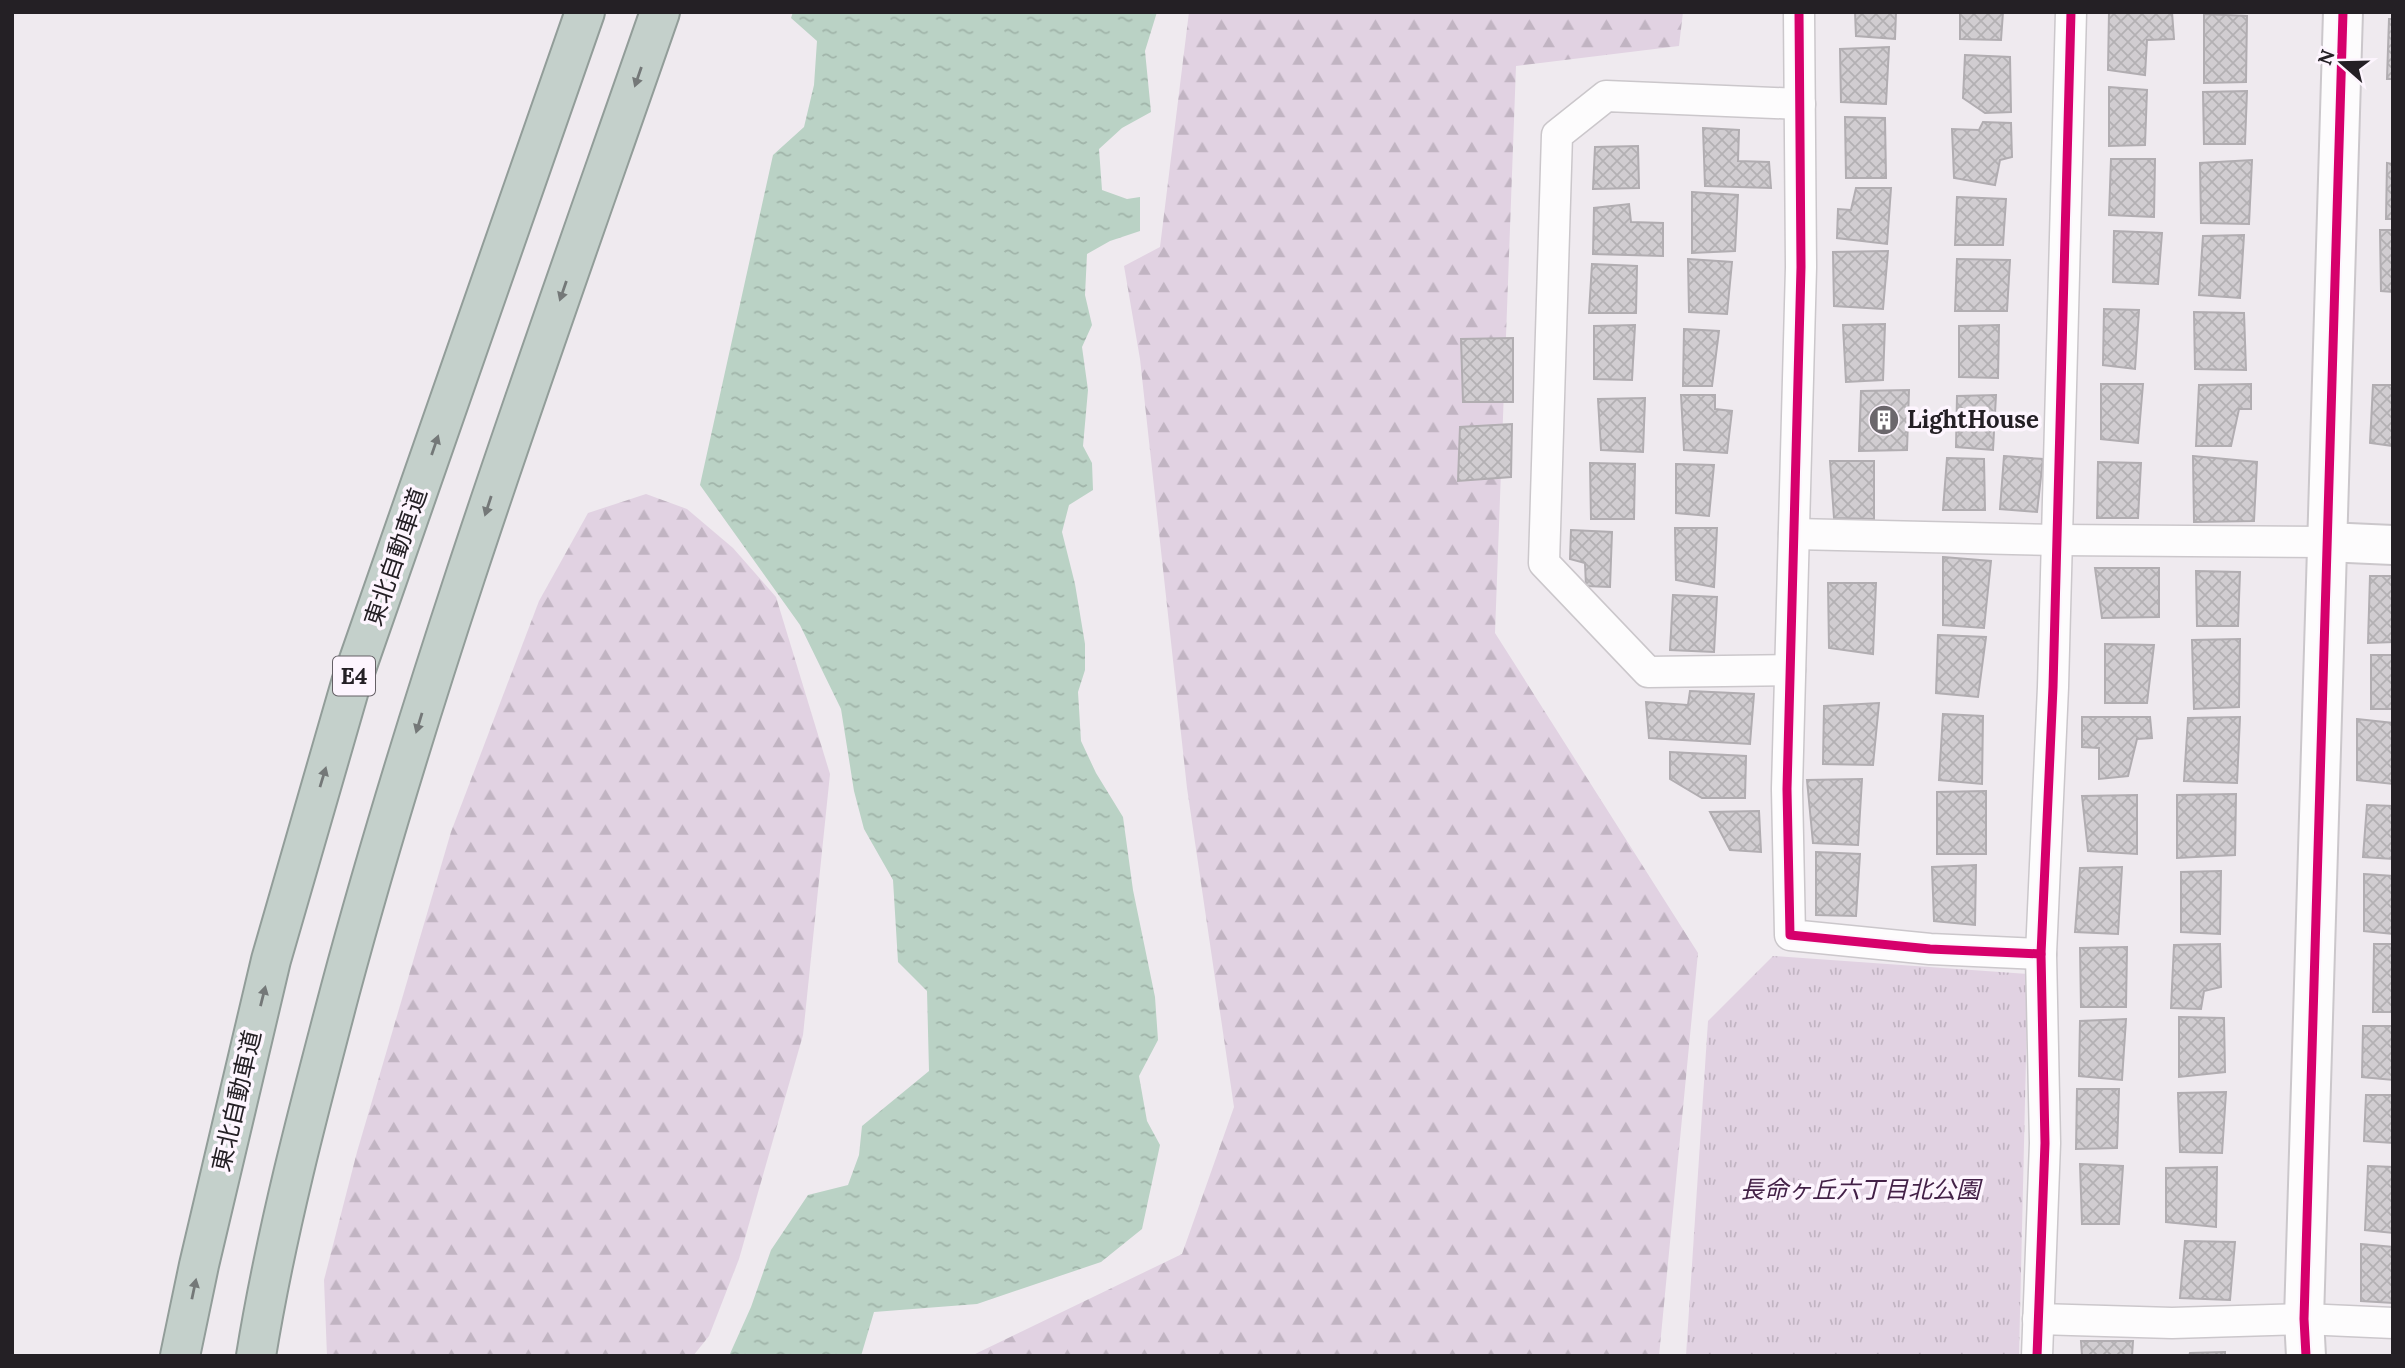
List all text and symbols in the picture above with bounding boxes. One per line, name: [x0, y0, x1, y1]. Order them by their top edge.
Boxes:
north arrow: [2307, 28, 2377, 98]
text: N: [2312, 46, 2340, 68]
one-way arrow: [632, 66, 643, 87]
one-way arrow: [557, 281, 568, 302]
building icon: LightHouse: [1867, 403, 1901, 437]
place label: LightHouse: [1907, 404, 2039, 435]
one-way arrow: [430, 434, 441, 455]
street label: 東北自動車道: [357, 484, 434, 630]
one-way arrow: [482, 496, 493, 517]
road number: E4: [333, 656, 375, 696]
one-way arrow: [413, 713, 423, 734]
one-way arrow: [319, 766, 329, 787]
one-way arrow: [258, 985, 269, 1007]
street label: 東北自動車道: [205, 1027, 268, 1175]
park label: 長命ヶ丘六丁目北公園: [1740, 1174, 1983, 1205]
one-way arrow: [188, 1278, 199, 1300]

